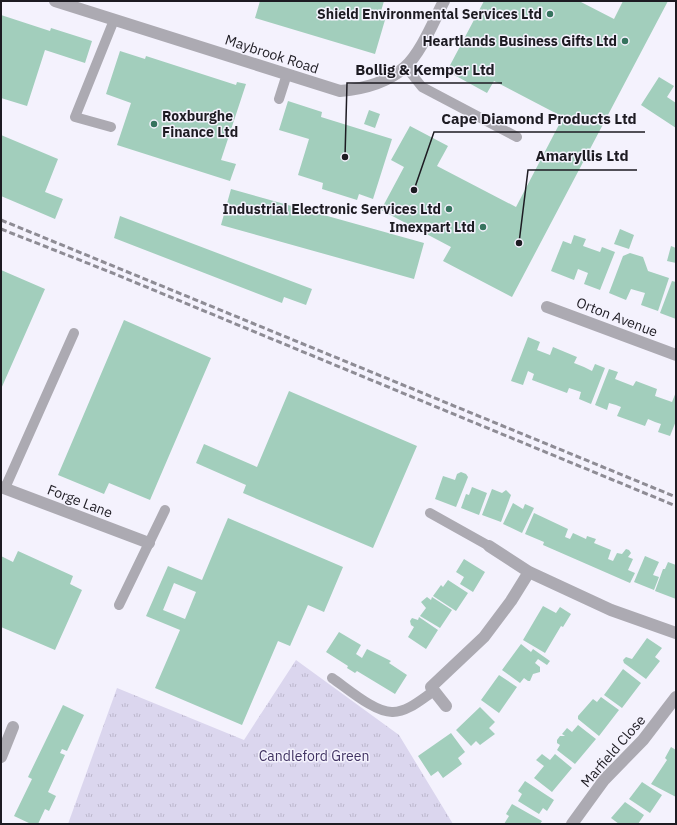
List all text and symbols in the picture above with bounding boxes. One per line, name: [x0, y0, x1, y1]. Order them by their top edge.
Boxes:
place label: Shield Environmental Services Ltd: [317, 5, 542, 23]
marker: Shield Environmental Services Ltd: [545, 9, 555, 19]
street label: Maybrook Road: [223, 30, 321, 78]
place label: Heartlands Business Gifts Ltd: [422, 32, 617, 50]
marker: Heartlands Business Gifts Ltd: [620, 36, 630, 46]
callout: Bollig & Kemper Ltd: [347, 56, 502, 83]
text: Bollig & Kemper Ltd: [355, 60, 495, 79]
callout: Cape Diamond Products Ltd: [434, 105, 645, 132]
place label: Roxburghe Finance Ltd: [162, 107, 238, 141]
text: Cape Diamond Products Ltd: [441, 109, 637, 128]
marker: Roxburghe Finance Ltd: [149, 119, 159, 129]
callout: Amaryllis Ltd: [528, 143, 637, 170]
text: Amaryllis Ltd: [535, 146, 629, 165]
place label: Industrial Electronic Services Ltd: [222, 200, 441, 218]
marker: Industrial Electronic Services Ltd: [444, 204, 454, 214]
place label: Imexpart Ltd: [389, 218, 475, 236]
marker: Imexpart Ltd: [478, 222, 488, 232]
street label: Orton Avenue: [574, 293, 661, 341]
street label: Forge Lane: [45, 480, 116, 522]
street label: Marfield Close: [577, 711, 649, 791]
park label: Candleford Green: [259, 747, 369, 765]

